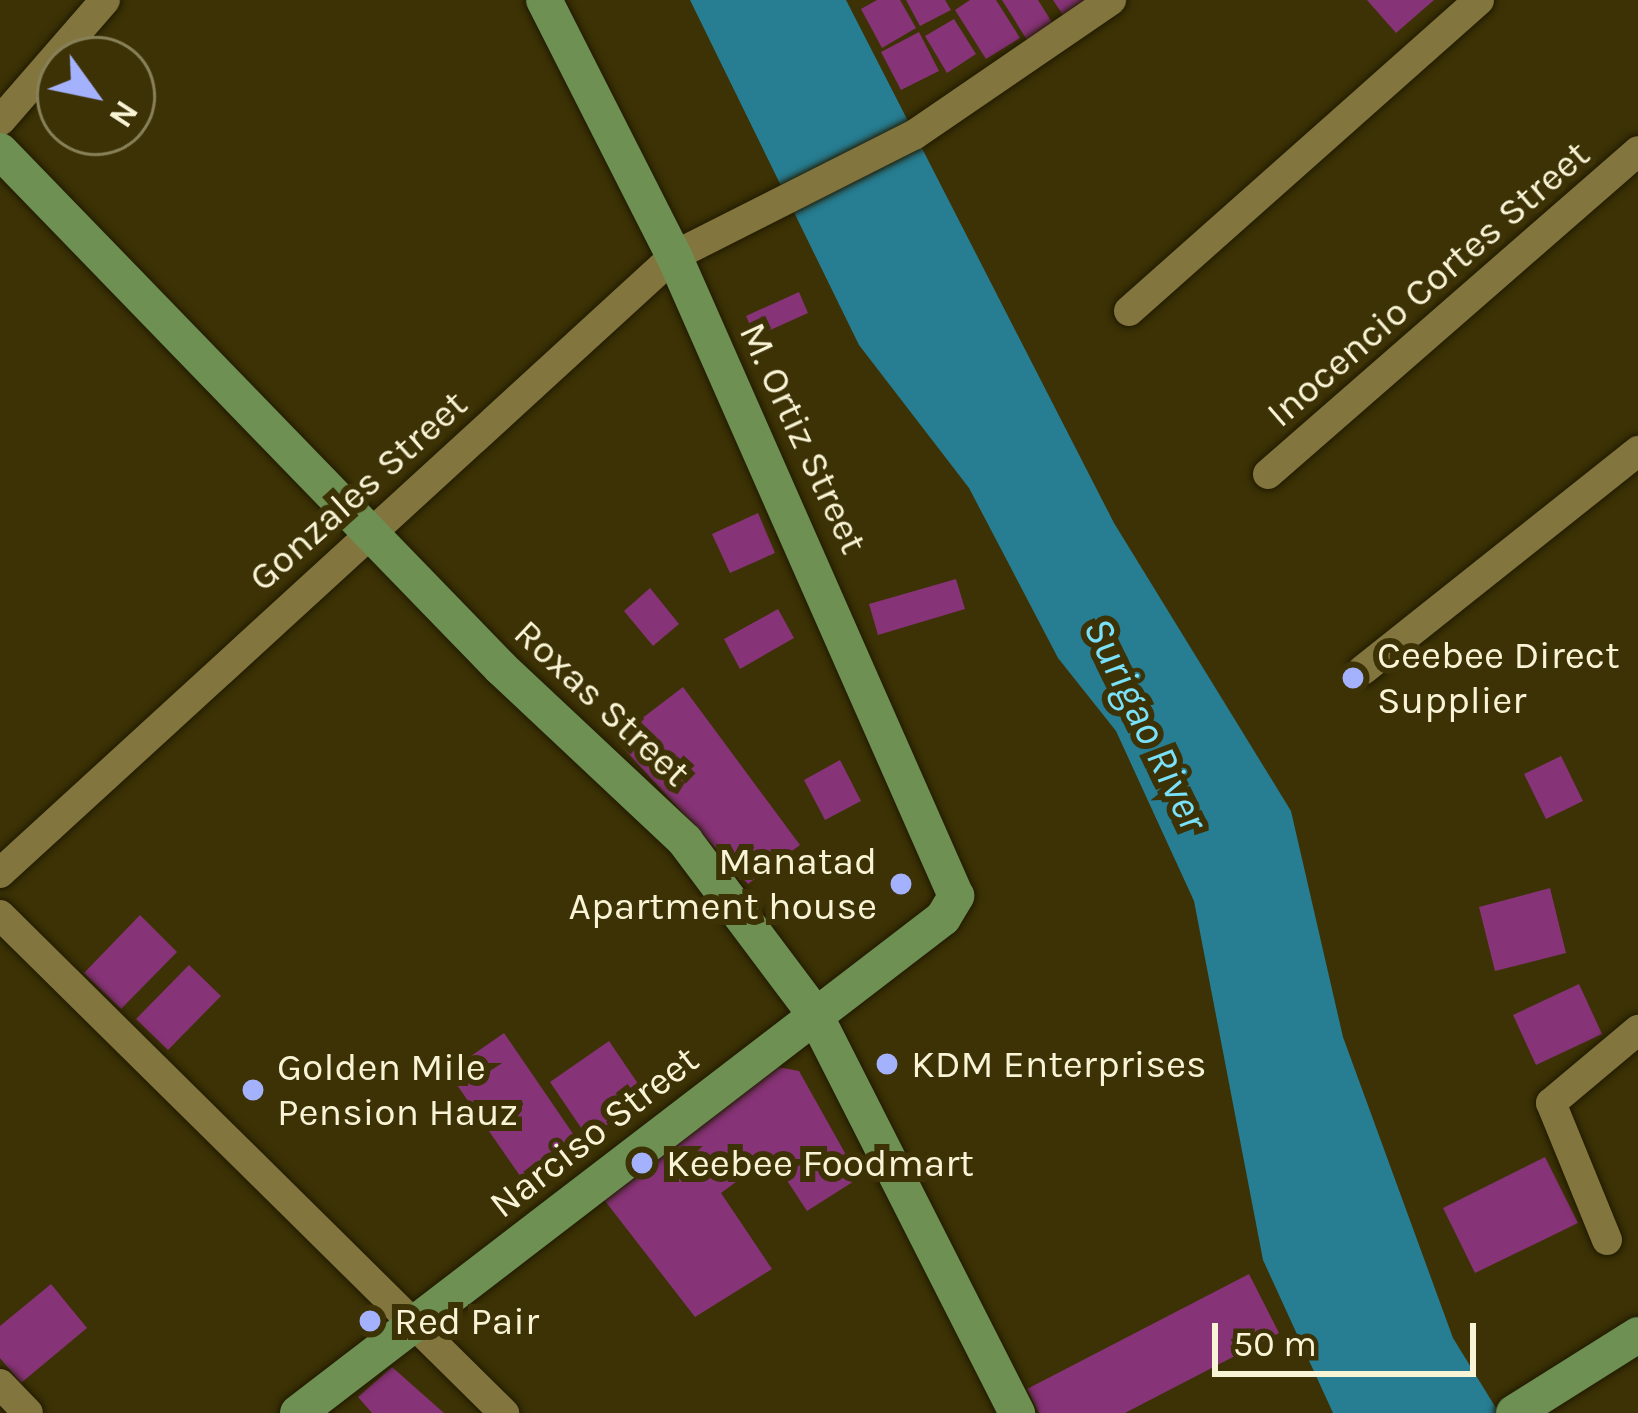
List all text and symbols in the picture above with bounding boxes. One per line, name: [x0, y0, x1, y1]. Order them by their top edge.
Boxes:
north arrow: [36, 36, 156, 156]
text: N: [101, 94, 146, 134]
street label: Inocencio Cortes Street: [1257, 131, 1599, 437]
street label: M. Ortiz Street: [729, 315, 877, 561]
street label: Gonzales Street: [239, 381, 477, 601]
water label: Surigao River: [1073, 609, 1219, 839]
street label: Roxas Street: [504, 610, 700, 796]
place label: Ceebee Direct Supplier: [1377, 633, 1620, 724]
marker: Ceebee Direct Supplier: [1340, 665, 1366, 691]
place label: Manatad Apartment house: [569, 839, 877, 930]
marker: Manatad Apartment house: [888, 871, 914, 897]
street label: Narciso Street: [480, 1036, 708, 1228]
place label: KDM Enterprises: [911, 1041, 1207, 1087]
place label: Golden Mile Pension Hauz: [277, 1045, 518, 1136]
marker: KDM Enterprises: [874, 1051, 900, 1077]
marker: Golden Mile Pension Hauz: [240, 1077, 266, 1103]
place label: Keebee Foodmart: [666, 1140, 974, 1186]
marker: Keebee Foodmart: [629, 1150, 655, 1176]
place label: Red Pair: [394, 1298, 539, 1344]
scale bar: [1218, 1299, 1482, 1373]
marker: Red Pair: [357, 1308, 383, 1334]
text: 50 m: [1233, 1323, 1317, 1365]

